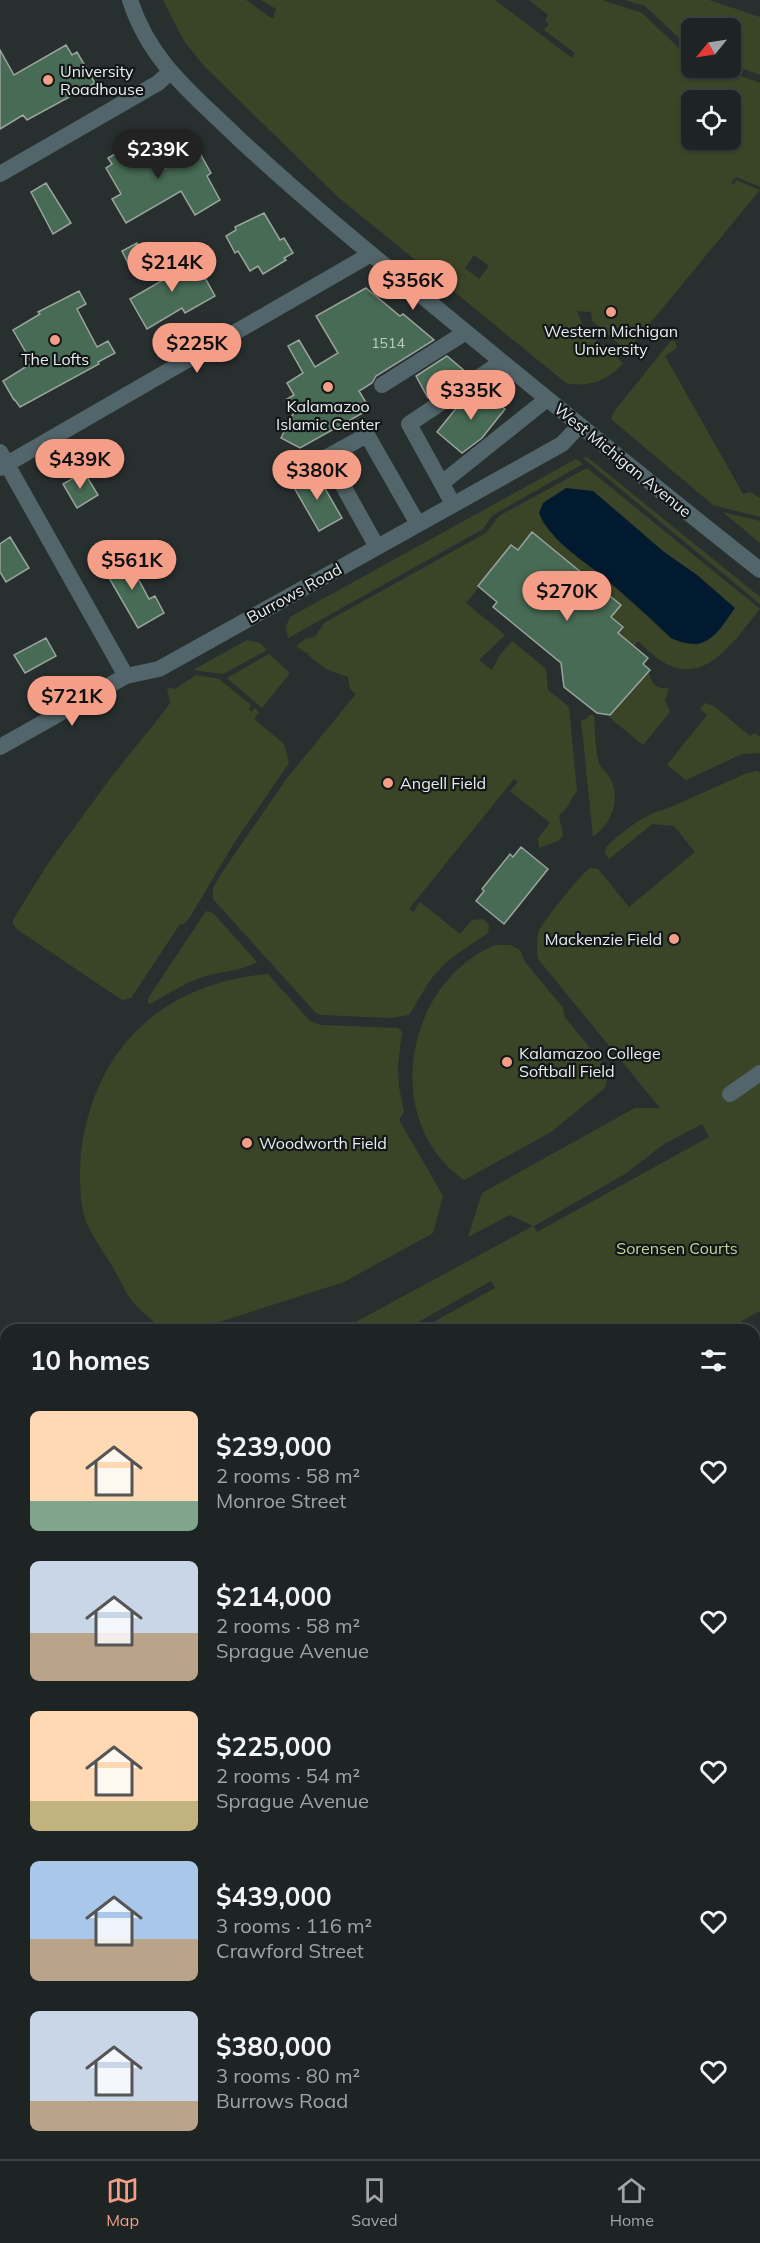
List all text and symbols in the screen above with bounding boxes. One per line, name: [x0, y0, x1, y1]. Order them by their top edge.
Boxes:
north arrow: [681, 18, 741, 78]
map controls: [681, 18, 741, 150]
place label: University Roadhouse: [60, 61, 144, 99]
marker: University Roadhouse: [41, 73, 55, 87]
button: locate: [681, 90, 741, 150]
pin: $239K: [116, 129, 200, 180]
text: $239K: [127, 136, 189, 161]
pin: $214K: [130, 242, 214, 293]
text: $214K: [141, 249, 203, 274]
pin: $356K: [371, 260, 455, 311]
text: $356K: [382, 267, 444, 292]
marker: Western Michigan University: [604, 305, 618, 319]
place label: Western Michigan University: [544, 321, 678, 359]
pin: $225K: [155, 323, 239, 374]
text: $225K: [166, 330, 228, 355]
marker: The Lofts: [48, 333, 62, 347]
house number: 1514: [371, 334, 405, 352]
place label: The Lofts: [21, 349, 89, 369]
pin: $335K: [429, 370, 513, 421]
text: $335K: [440, 377, 502, 402]
marker: Kalamazoo Islamic Center: [321, 380, 335, 394]
place label: Kalamazoo Islamic Center: [276, 396, 380, 434]
street label: West Michigan Avenue: [551, 399, 695, 521]
pin: $439K: [38, 439, 122, 490]
text: $439K: [49, 446, 111, 471]
pin: $380K: [275, 450, 359, 501]
text: $380K: [286, 457, 348, 482]
pin: $561K: [90, 540, 174, 591]
text: $561K: [101, 547, 163, 572]
street label: Burrows Road: [243, 559, 345, 627]
pin: $270K: [525, 571, 609, 622]
text: $270K: [536, 578, 598, 603]
pin: $721K: [30, 676, 114, 727]
text: $721K: [41, 683, 103, 708]
place label: Angell Field: [400, 773, 486, 793]
marker: Angell Field: [381, 776, 395, 790]
place label: Mackenzie Field: [545, 929, 662, 949]
marker: Mackenzie Field: [667, 932, 681, 946]
place label: Kalamazoo College Softball Field: [519, 1043, 661, 1081]
marker: Kalamazoo College Softball Field: [500, 1055, 514, 1069]
place label: Woodworth Field: [259, 1133, 387, 1153]
marker: Woodworth Field: [240, 1136, 254, 1150]
park label: Sorensen Courts: [616, 1238, 738, 1258]
text: 10 homes: [30, 1344, 150, 1377]
icon: filters: [697, 1344, 730, 1377]
text: $239,000: [216, 1430, 332, 1463]
icon: home: [78, 1435, 150, 1507]
icon: heart: [697, 1455, 730, 1488]
text: 2 rooms · 58 m²: [216, 1463, 360, 1488]
text: Monroe Street: [216, 1488, 346, 1513]
text: $214,000: [216, 1580, 332, 1613]
icon: home: [78, 1585, 150, 1657]
icon: heart: [697, 1605, 730, 1638]
text: 2 rooms · 58 m²: [216, 1613, 360, 1638]
text: Sprague Avenue: [216, 1638, 369, 1663]
text: $225,000: [216, 1730, 332, 1763]
icon: home: [78, 1735, 150, 1807]
icon: heart: [697, 1755, 730, 1788]
text: 2 rooms · 54 m²: [216, 1763, 360, 1788]
text: Sprague Avenue: [216, 1788, 369, 1813]
text: $439,000: [216, 1880, 332, 1913]
icon: home: [78, 1885, 150, 1957]
icon: heart: [697, 1905, 730, 1938]
text: 3 rooms · 116 m²: [216, 1913, 372, 1938]
text: Crawford Street: [216, 1938, 364, 1963]
text: $380,000: [216, 2030, 332, 2063]
icon: home: [78, 2035, 150, 2107]
icon: heart: [697, 2055, 730, 2088]
text: 3 rooms · 80 m²: [216, 2063, 360, 2088]
text: Burrows Road: [216, 2088, 348, 2113]
tab: Map: [106, 2174, 139, 2230]
tab: Saved: [351, 2174, 398, 2230]
tab: Home: [610, 2174, 654, 2230]

